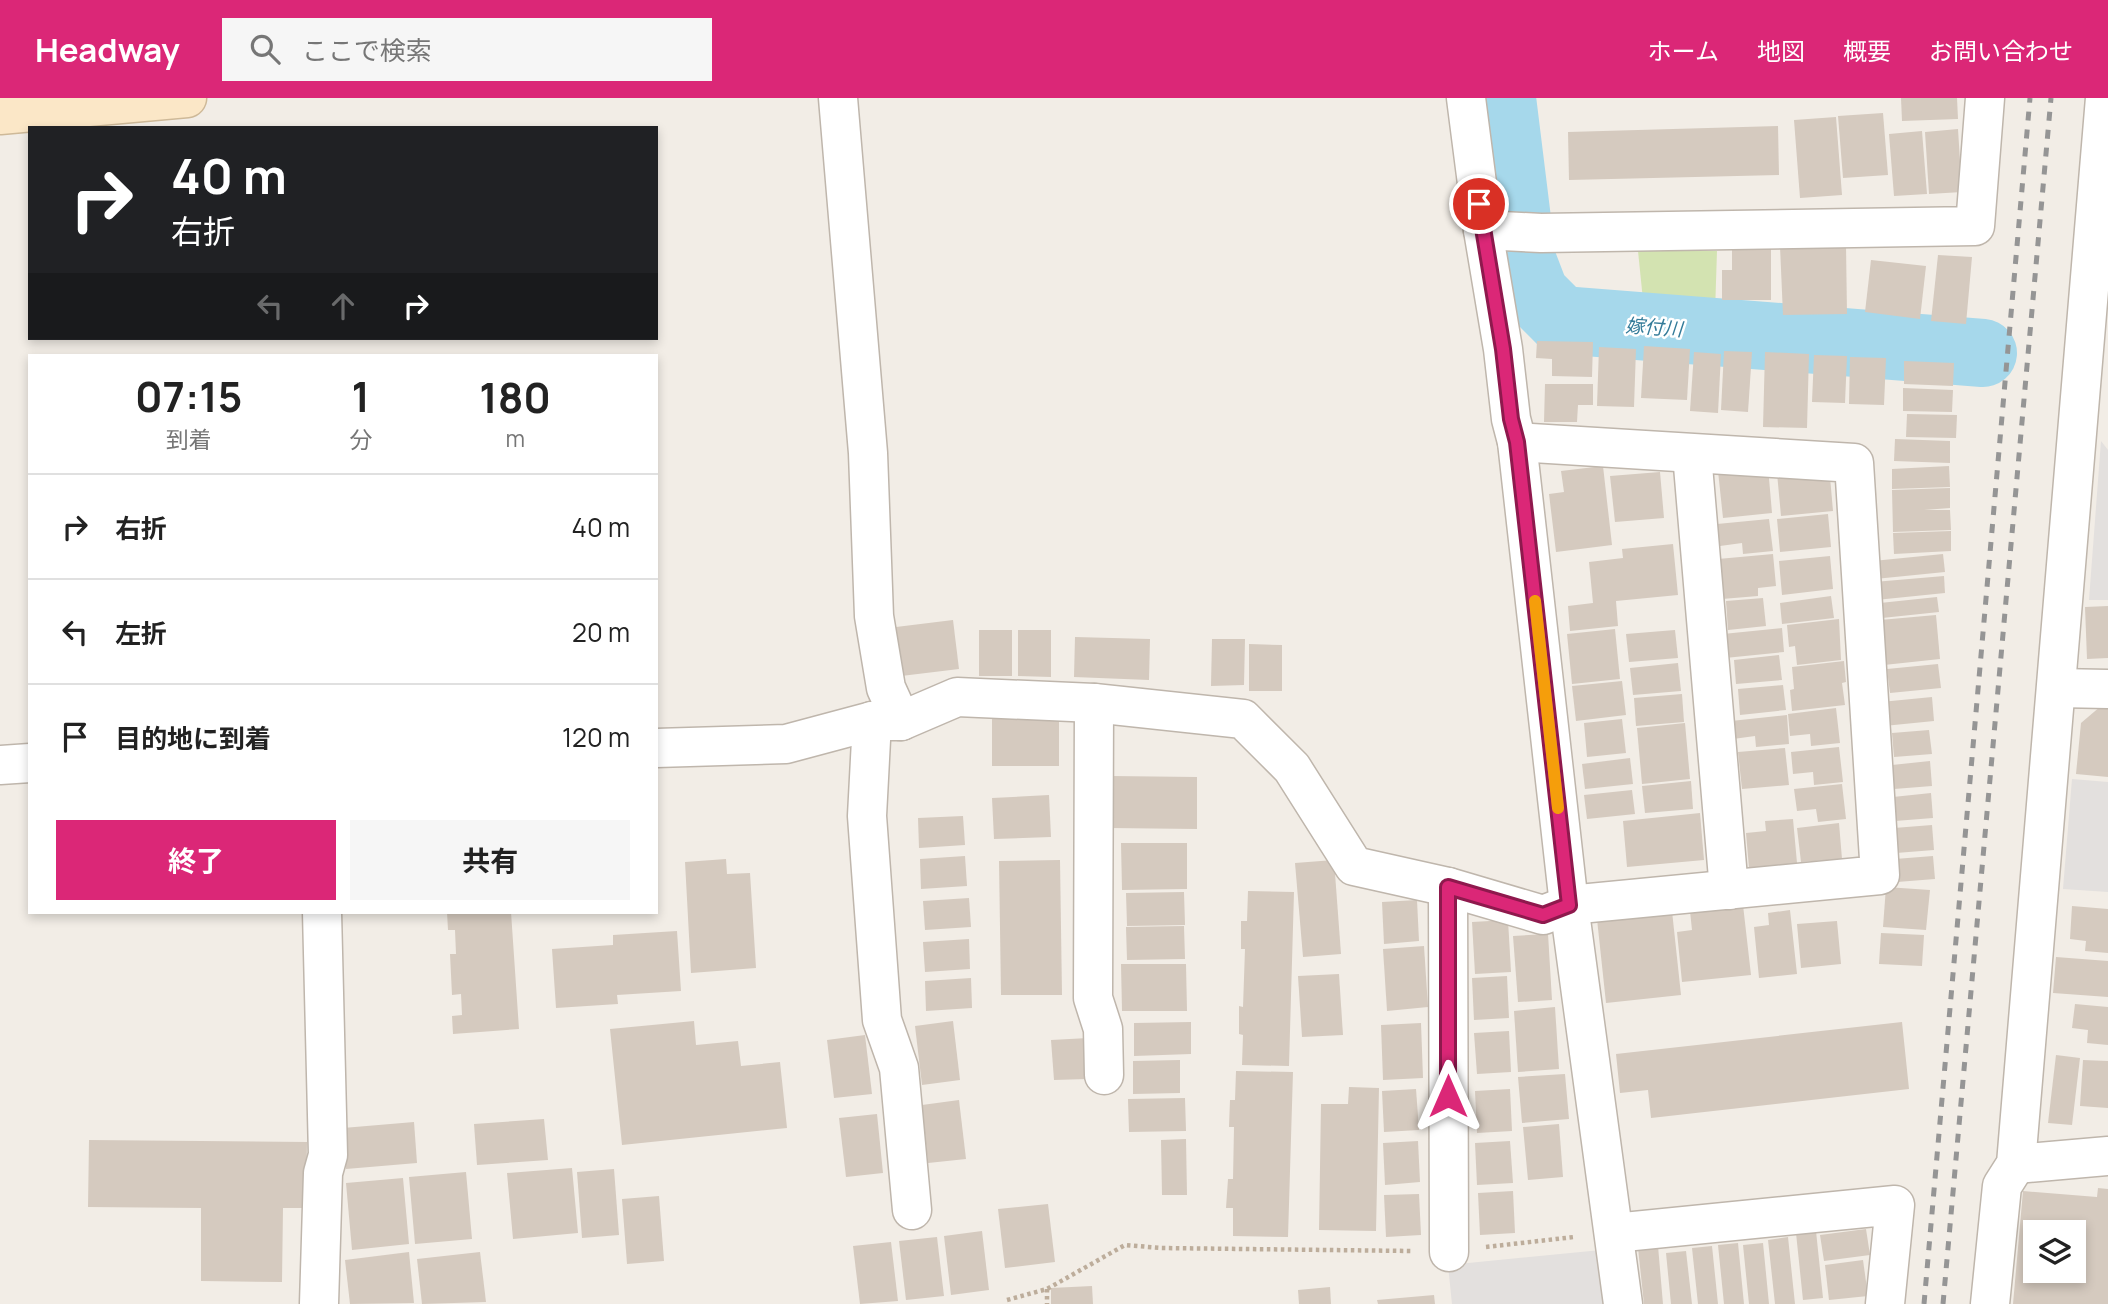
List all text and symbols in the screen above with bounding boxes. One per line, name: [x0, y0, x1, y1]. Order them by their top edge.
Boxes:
search box: [222, 18, 712, 81]
text: Headway: [35, 27, 180, 72]
icon: search: [246, 30, 284, 68]
text: ここで検索: [302, 32, 432, 68]
text: ホーム: [1648, 34, 1719, 67]
text: 地図: [1757, 34, 1805, 67]
text: 概要: [1843, 34, 1891, 67]
text: お問い合わせ: [1929, 34, 2073, 67]
text: 40 m: [171, 142, 287, 209]
icon: right: [56, 154, 147, 245]
pin: [1449, 174, 1509, 234]
icon: arrive: [1460, 185, 1498, 223]
text: 右折: [171, 209, 235, 253]
icon: left: [251, 287, 289, 325]
icon: ahead: [324, 287, 362, 325]
icon: right: [397, 287, 435, 325]
water label: 嫁付川: [1625, 312, 1685, 342]
text: 07:15: [135, 367, 242, 425]
text: 1: [352, 367, 370, 425]
text: 180: [479, 368, 551, 426]
text: m: [505, 422, 525, 454]
text: 到着: [166, 423, 212, 455]
text: 分: [349, 423, 372, 455]
icon: right: [56, 508, 94, 546]
text: 40 m: [572, 509, 630, 545]
text: 右折: [115, 510, 167, 546]
icon: left: [56, 613, 94, 651]
text: 20 m: [572, 614, 630, 650]
text: 左折: [115, 615, 167, 651]
icon: arrive: [56, 718, 94, 756]
text: 120 m: [562, 719, 630, 755]
text: 目的地に到着: [115, 720, 271, 756]
button: 終了: [56, 820, 336, 900]
button: 共有: [350, 820, 630, 900]
position arrow: [1411, 1059, 1485, 1133]
map controls: [2023, 1220, 2086, 1283]
button: layers: [2023, 1220, 2086, 1283]

